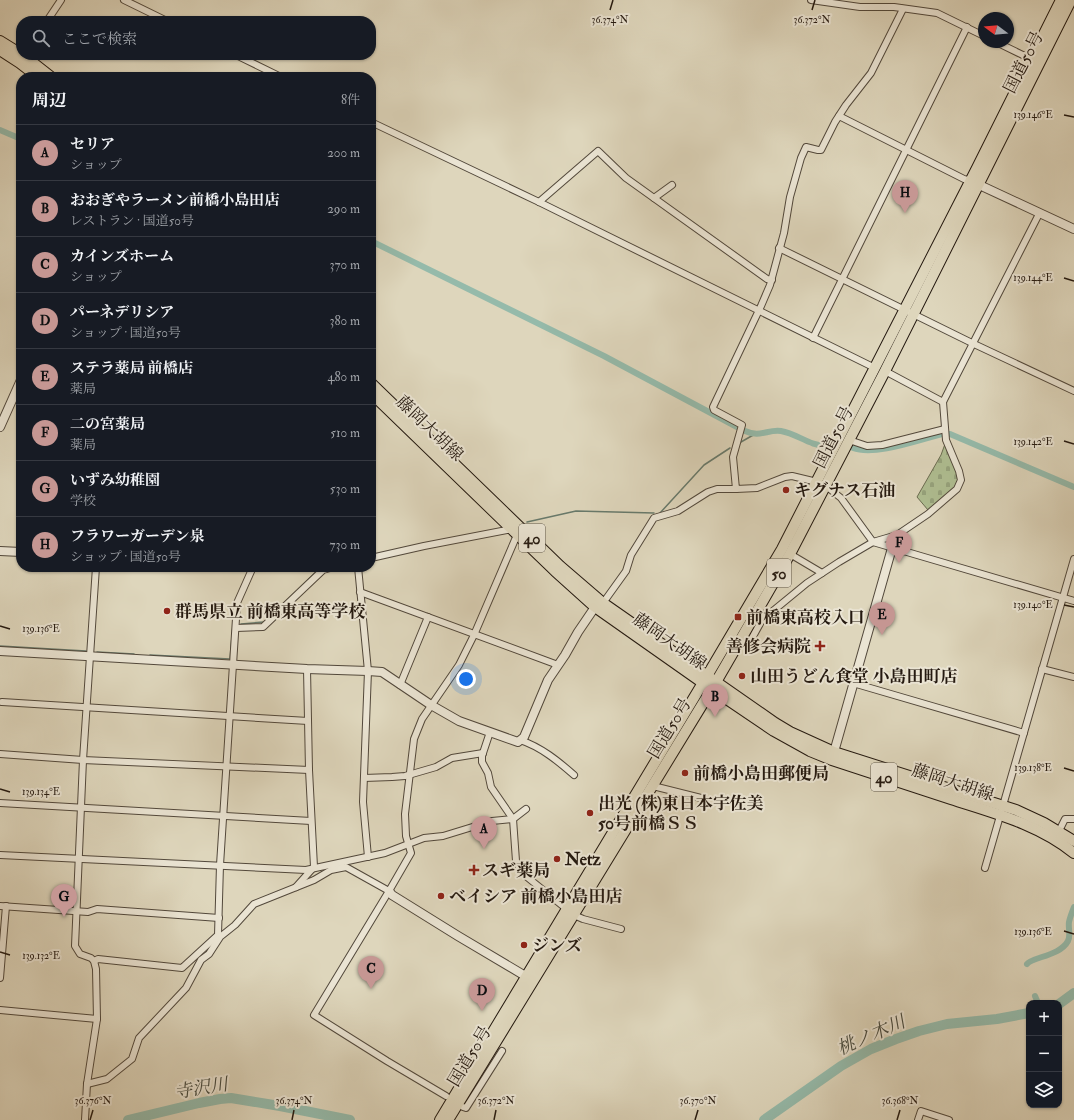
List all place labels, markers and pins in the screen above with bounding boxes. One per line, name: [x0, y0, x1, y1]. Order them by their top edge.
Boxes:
pin: H: [892, 180, 918, 213]
place label: キグナス石油: [794, 480, 895, 501]
marker: キグナス石油: [781, 485, 791, 495]
pin: F: [886, 530, 912, 563]
place label: 群馬県立 前橋東高等学校: [175, 601, 366, 622]
pin: E: [869, 602, 895, 635]
marker: 群馬県立 前橋東高等学校: [162, 606, 172, 616]
place label: 前橋東高校入口: [746, 607, 865, 628]
marker: 前橋東高校入口: [733, 612, 743, 622]
place label: 善修会病院: [726, 636, 811, 657]
marker: 善修会病院: [814, 640, 826, 652]
place label: 山田うどん食堂 小島田町店: [750, 666, 958, 687]
marker: 山田うどん食堂 小島田町店: [737, 671, 747, 681]
pin: B: [702, 684, 728, 717]
place label: 前橋小島田郵便局: [693, 763, 829, 784]
marker: 前橋小島田郵便局: [680, 768, 690, 778]
place label: 出光 (株)東日本宇佐美 50号前橋ＳＳ: [598, 793, 764, 834]
marker: 出光 (株)東日本宇佐美 50号前橋ＳＳ: [585, 808, 595, 818]
pin: A: [471, 816, 497, 849]
place label: Netz: [564, 849, 601, 870]
marker: Netz: [552, 854, 562, 864]
place label: スギ薬局: [482, 860, 550, 881]
marker: スギ薬局: [469, 865, 479, 875]
pin: G: [51, 884, 77, 917]
place label: ベイシア 前橋小島田店: [449, 886, 623, 907]
marker: ベイシア 前橋小島田店: [436, 891, 446, 901]
place label: ジンズ: [532, 935, 582, 956]
marker: ジンズ: [519, 940, 529, 950]
pin: C: [358, 956, 384, 989]
pin: D: [469, 978, 495, 1011]

